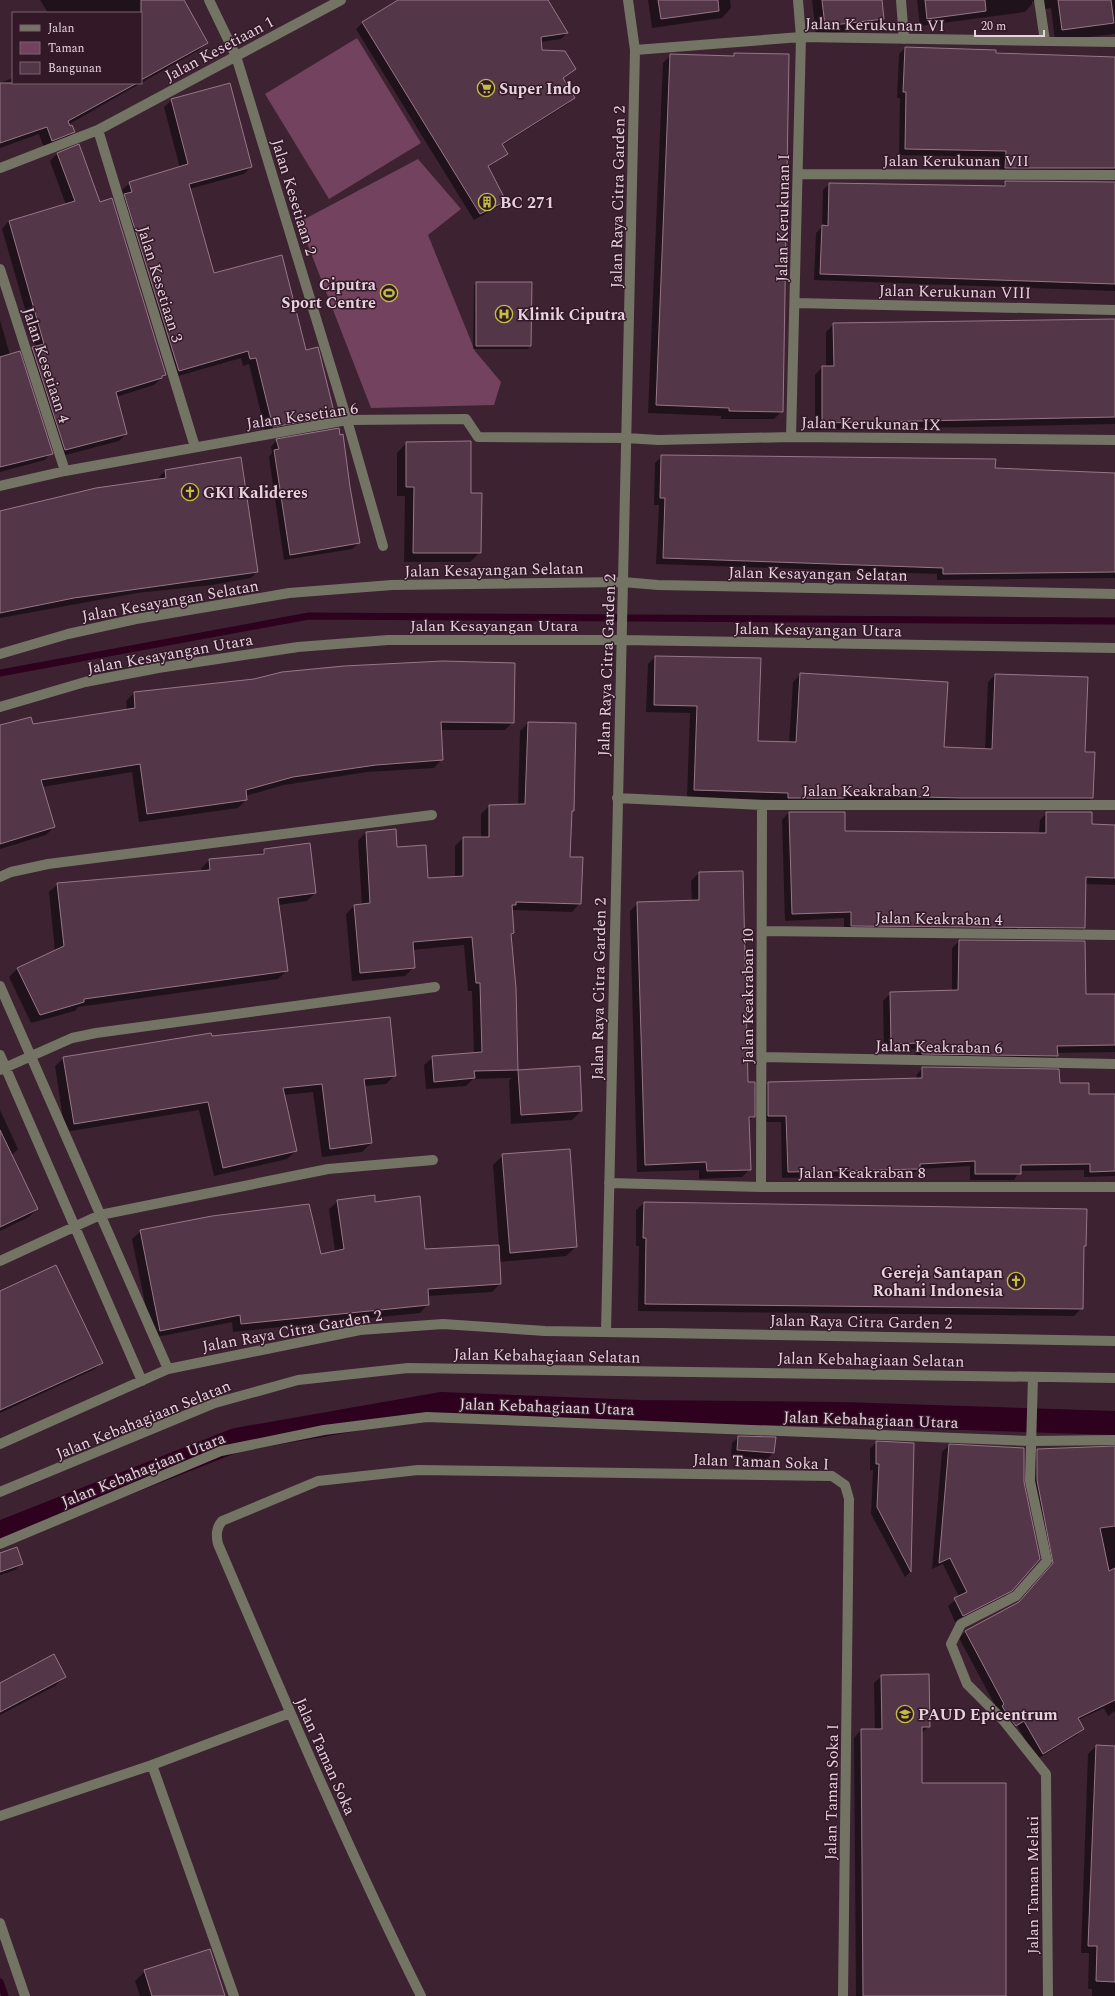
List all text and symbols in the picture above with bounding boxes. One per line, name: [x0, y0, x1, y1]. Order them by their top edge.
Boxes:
street label: Jalan Kesetiaan 1: [161, 10, 278, 88]
legend: [12, 12, 142, 84]
street label: Jalan Kerukunan VI: [805, 12, 945, 38]
scale bar: [975, 12, 1044, 38]
text: 20 m: [981, 17, 1006, 36]
text: Jalan: [48, 19, 75, 38]
text: Taman: [48, 39, 85, 58]
text: Bangunan: [48, 59, 102, 78]
place label: Super Indo: [499, 77, 581, 101]
supermarket icon: Super Indo: [476, 78, 496, 98]
street label: Jalan Raya Citra Garden 2: [604, 106, 632, 289]
street label: Jalan Kesetiaan 2: [265, 136, 323, 258]
street label: Jalan Kerukunan VII: [883, 149, 1029, 173]
street label: Jalan Kerukunan I: [770, 154, 796, 282]
place label: BC 271: [500, 191, 554, 215]
building icon: BC 271: [477, 192, 497, 212]
street label: Jalan Kesetiaan 3: [131, 223, 189, 345]
place label: Ciputra Sport Centre: [281, 273, 377, 315]
street label: Jalan Kerukunan VIII: [879, 279, 1031, 305]
sports icon: Ciputra Sport Centre: [379, 283, 399, 303]
place label: Klinik Ciputra: [517, 303, 626, 327]
street label: Jalan Kesetiaan 4: [16, 304, 76, 426]
hospital icon: Klinik Ciputra: [494, 304, 514, 324]
street label: Jalan Kesetian 6: [245, 396, 360, 436]
street label: Jalan Kerukunan IX: [801, 411, 941, 437]
place label: GKI Kalideres: [203, 481, 308, 505]
church icon: GKI Kalideres: [180, 482, 200, 502]
street label: Jalan Kesayangan Selatan: [404, 556, 584, 584]
street label: Jalan Kesayangan Selatan: [728, 560, 908, 588]
street label: Jalan Raya Citra Garden 2: [592, 573, 622, 757]
street label: Jalan Kesayangan Selatan: [80, 574, 261, 628]
street label: Jalan Kesayangan Utara: [410, 614, 578, 638]
street label: Jalan Kesayangan Utara: [734, 617, 902, 643]
street label: Jalan Kesayangan Utara: [85, 628, 255, 680]
street label: Jalan Keakraban 2: [802, 779, 930, 803]
street label: Jalan Raya Citra Garden 2: [585, 898, 613, 1081]
street label: Jalan Keakraban 4: [875, 906, 1003, 932]
street label: Jalan Keakraban 10: [736, 928, 760, 1064]
street label: Jalan Keakraban 6: [875, 1034, 1003, 1060]
street label: Jalan Keakraban 8: [798, 1161, 926, 1185]
place label: Gereja Santapan Rohani Indonesia: [872, 1261, 1004, 1303]
church icon: Gereja Santapan Rohani Indonesia: [1006, 1271, 1026, 1291]
street label: Jalan Raya Citra Garden 2: [200, 1303, 384, 1359]
street label: Jalan Raya Citra Garden 2: [769, 1308, 952, 1336]
street label: Jalan Kebahagiaan Selatan: [453, 1342, 640, 1370]
street label: Jalan Kebahagiaan Selatan: [777, 1346, 964, 1374]
street label: Jalan Kebahagiaan Selatan: [52, 1374, 234, 1466]
street label: Jalan Kebahagiaan Utara: [459, 1392, 635, 1422]
street label: Jalan Kebahagiaan Utara: [783, 1405, 959, 1435]
street label: Jalan Kebahagiaan Utara: [58, 1426, 229, 1514]
street label: Jalan Taman Soka I: [692, 1448, 830, 1476]
street label: Jalan Taman Soka: [288, 1694, 362, 1819]
place label: PAUD Epicentrum: [918, 1703, 1058, 1727]
school or university icon: PAUD Epicentrum: [895, 1704, 915, 1724]
street label: Jalan Taman Soka I: [819, 1724, 845, 1860]
street label: Jalan Taman Melati: [1021, 1816, 1045, 1954]

